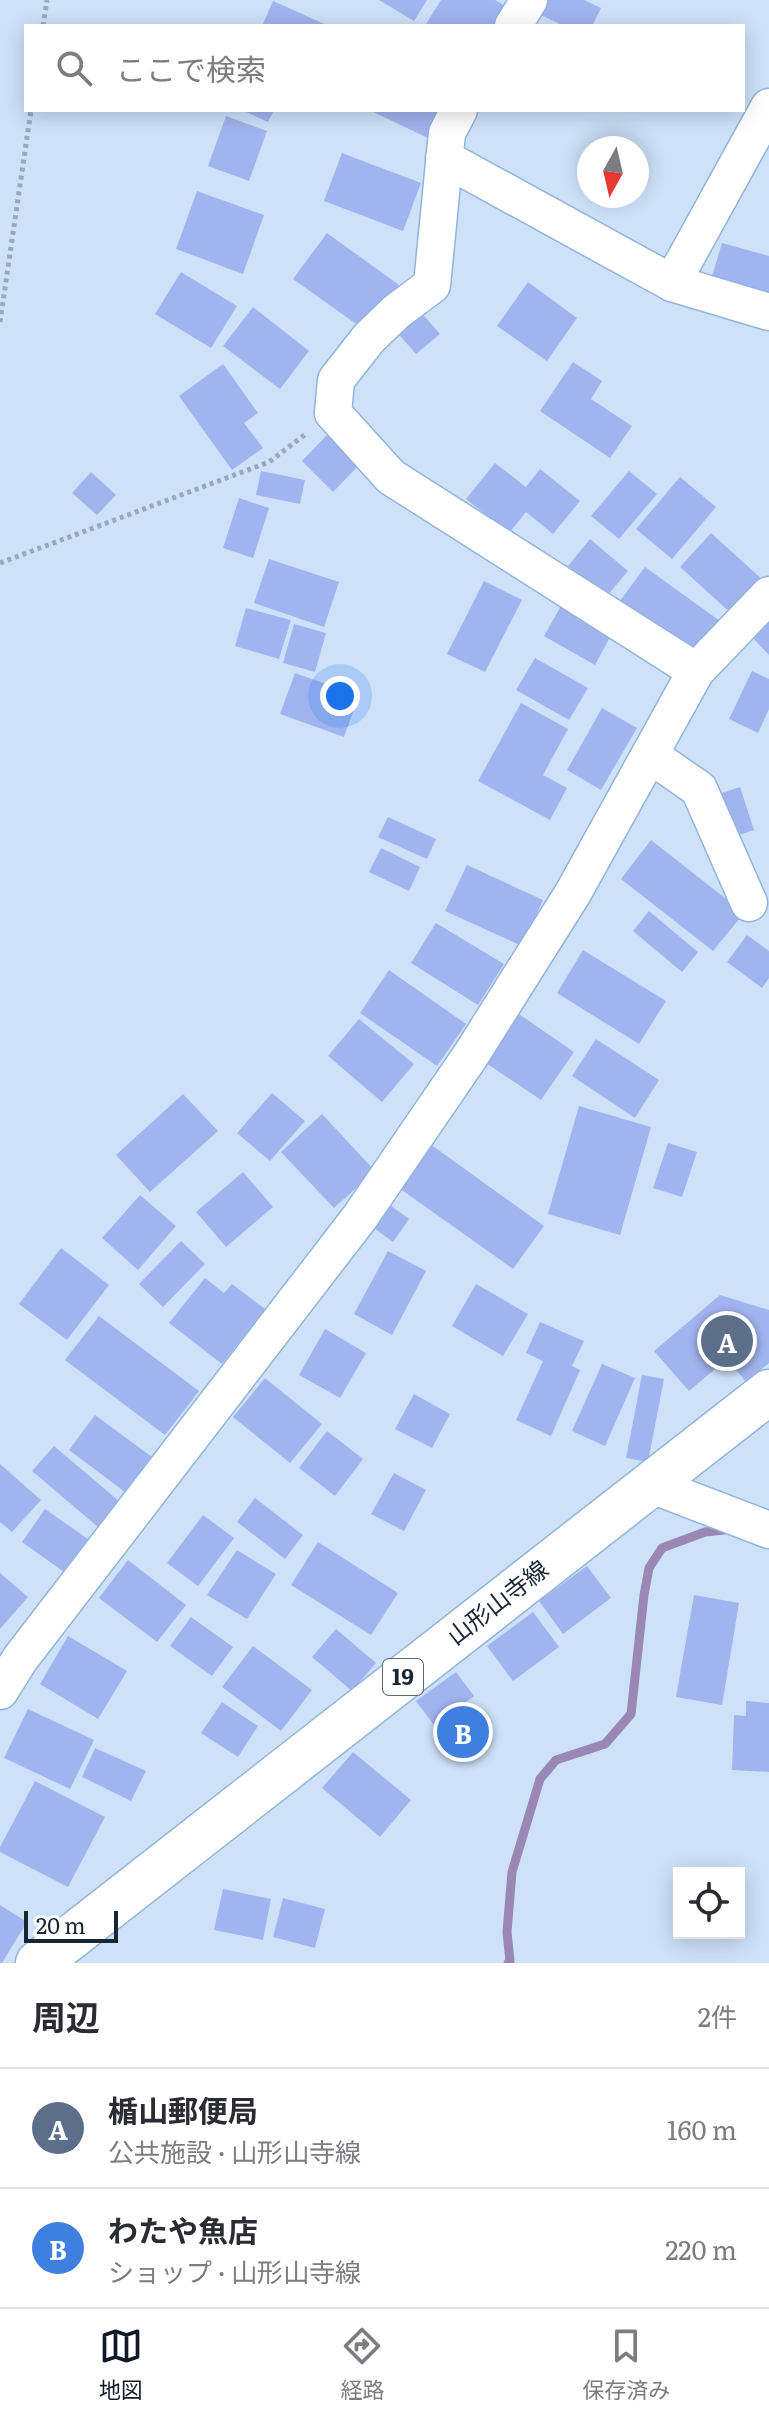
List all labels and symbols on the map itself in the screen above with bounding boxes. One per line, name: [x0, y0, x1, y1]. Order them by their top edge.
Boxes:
north arrow: [577, 136, 649, 208]
your location: [320, 676, 360, 716]
pin: A: [701, 1311, 753, 1371]
street label: 山形山寺線: [438, 1550, 555, 1652]
road number: 19: [383, 1659, 423, 1695]
pin: B: [437, 1702, 489, 1762]
scale bar: [24, 1907, 118, 1943]

